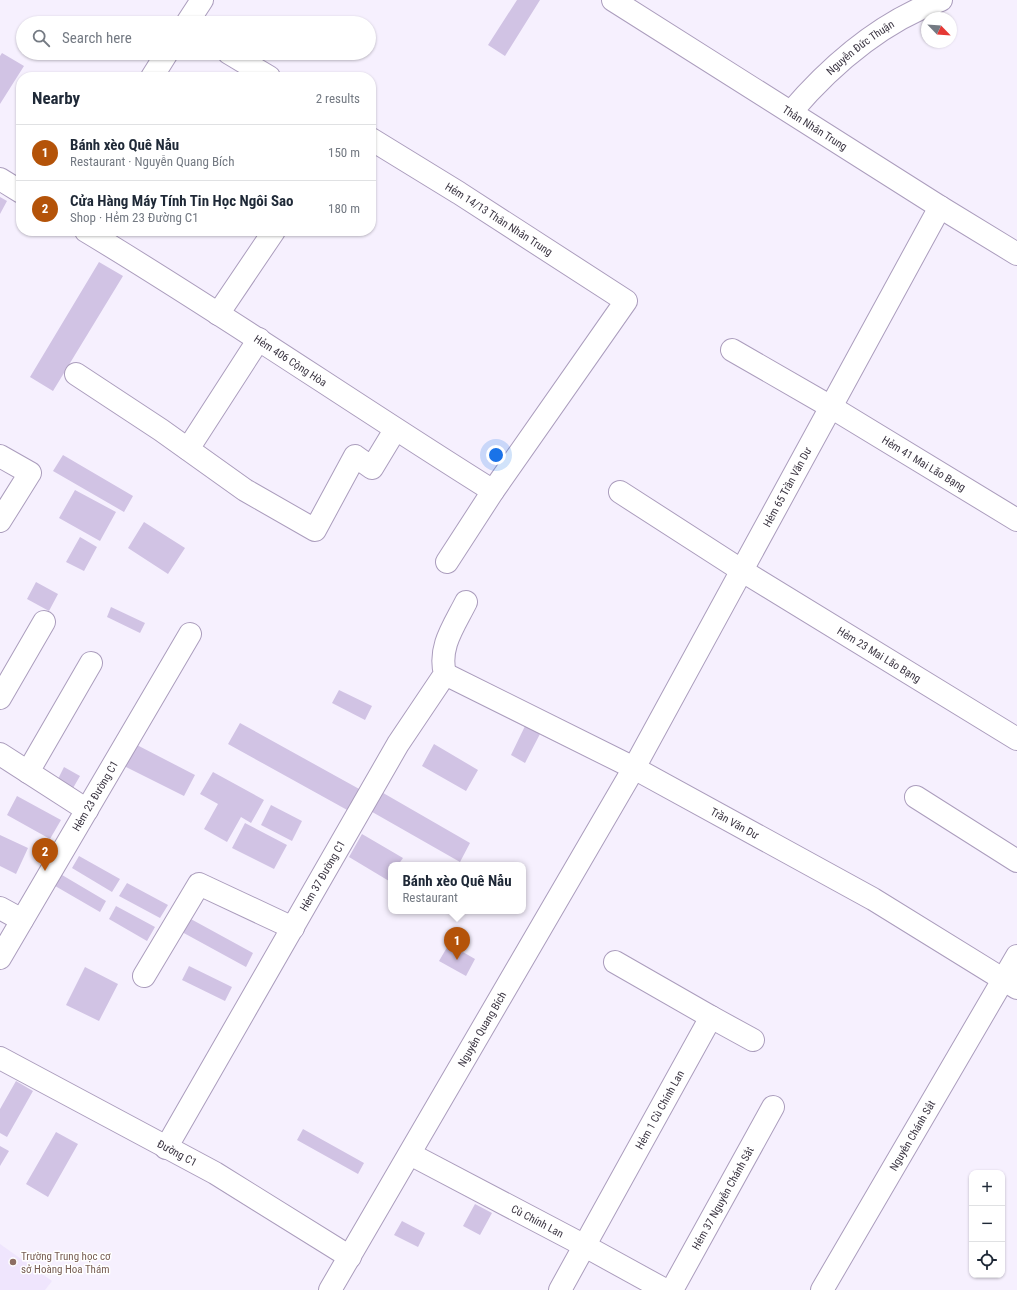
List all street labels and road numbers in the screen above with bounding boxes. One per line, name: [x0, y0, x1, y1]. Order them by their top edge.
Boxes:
street label: Nguyễn Đức Thuận: [824, 17, 896, 78]
street label: Thân Nhân Trung: [780, 103, 850, 153]
street label: Hẻm 14/13 Thân Nhân Trung: [443, 180, 555, 258]
street label: Hẻm 406 Cộng Hòa: [252, 332, 329, 389]
street label: Hẻm 41 Mai Lão Bạng: [880, 433, 968, 494]
street label: Hẻm 65 Trần Văn Dư: [760, 444, 815, 529]
street label: Hẻm 23 Mai Lão Bạng: [835, 624, 923, 685]
street label: Hẻm 23 Đường C1: [69, 758, 121, 833]
street label: Trần Văn Dư: [708, 805, 762, 842]
street label: Hẻm 37 Đường C1: [297, 838, 348, 913]
street label: Nguyễn Quang Bích: [455, 989, 509, 1069]
street label: Hẻm 1 Cù Chính Lan: [633, 1068, 687, 1151]
street label: Nguyễn Chánh Sắt: [887, 1098, 938, 1173]
street label: Đường C1: [155, 1137, 199, 1169]
street label: Hẻm 37 Nguyễn Chánh Sắt: [689, 1144, 756, 1252]
street label: Cù Chính Lan: [509, 1202, 566, 1240]

